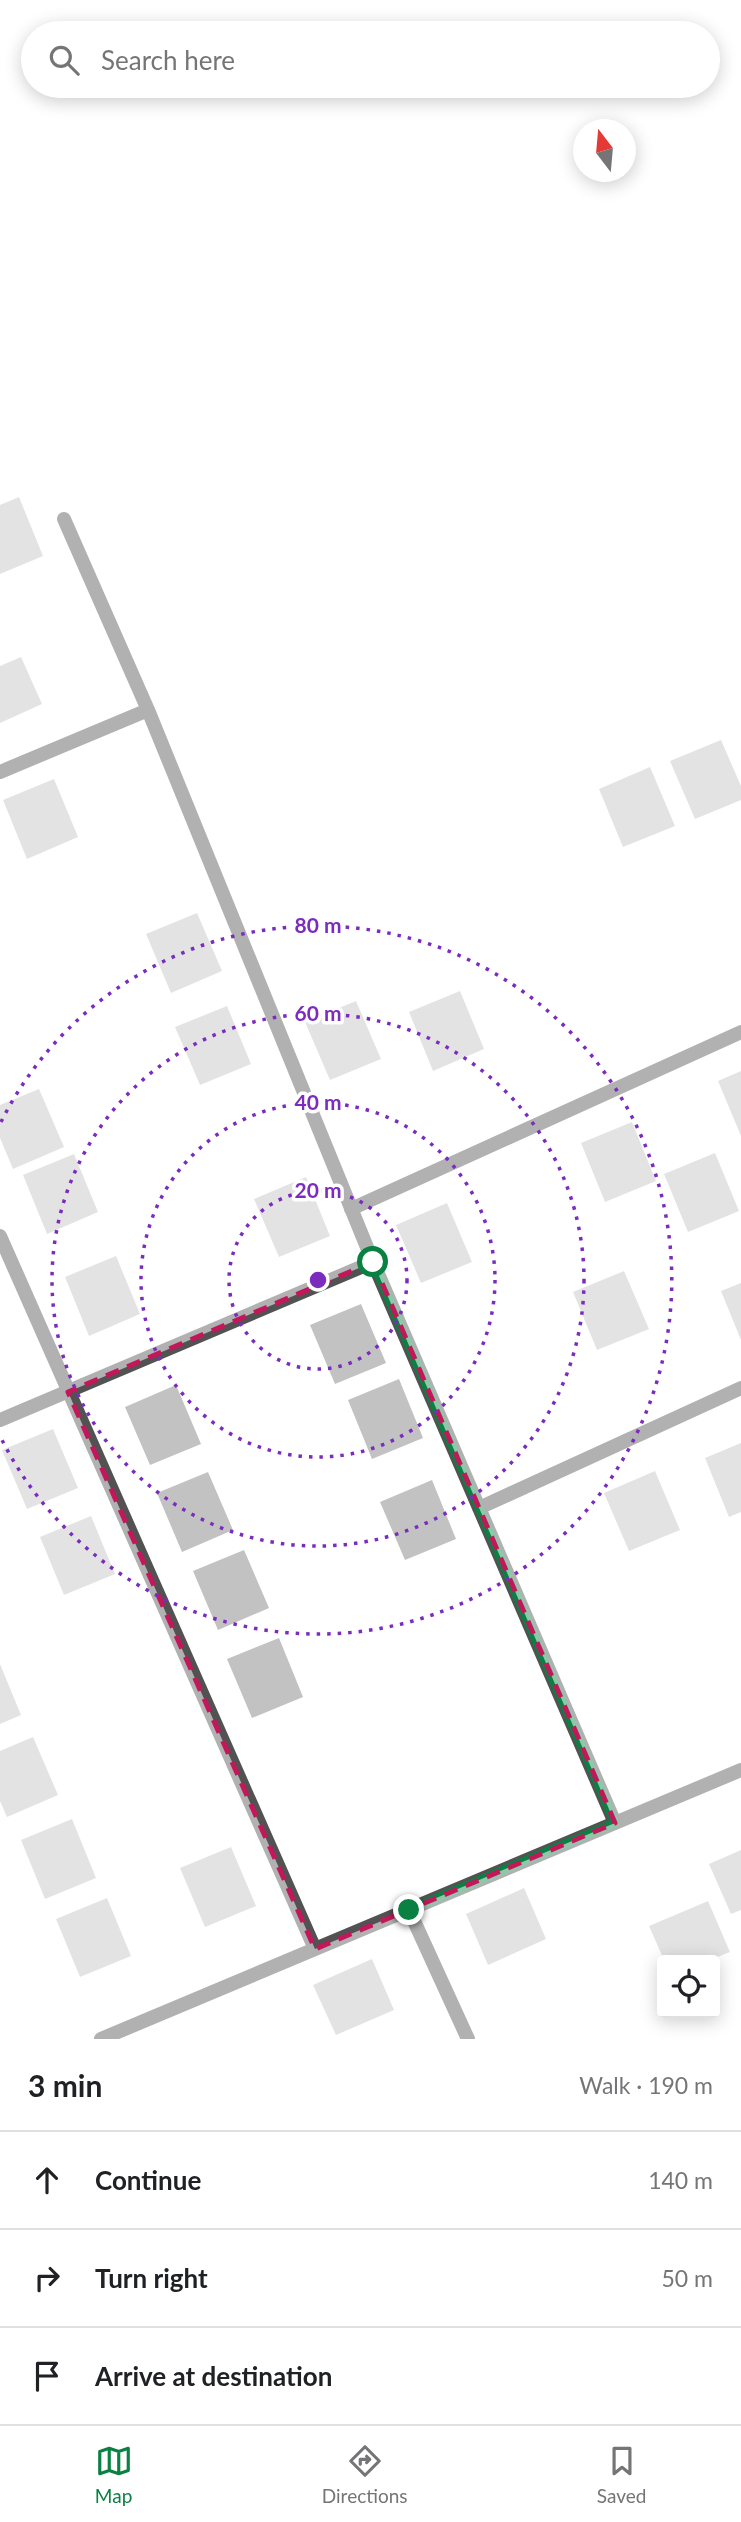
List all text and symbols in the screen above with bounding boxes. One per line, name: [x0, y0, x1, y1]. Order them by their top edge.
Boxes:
search box: [21, 21, 720, 98]
icon: search: [45, 41, 83, 79]
text: Search here: [101, 44, 235, 76]
north arrow: [573, 119, 636, 182]
text: 80 m: [294, 912, 342, 937]
text: 60 m: [294, 1000, 342, 1025]
text: 40 m: [294, 1089, 342, 1114]
text: 20 m: [294, 1177, 342, 1202]
route start: [357, 1246, 388, 1277]
centre of rings: [306, 1268, 330, 1292]
route end: [393, 1894, 424, 1925]
map controls: [657, 1955, 720, 2018]
button: locate: [657, 1955, 720, 2018]
text: 3 min: [28, 2067, 102, 2103]
text: Walk · 190 m: [579, 2071, 713, 2099]
icon: ahead: [28, 2161, 66, 2199]
text: Continue: [95, 2164, 201, 2196]
text: 140 m: [648, 2166, 713, 2194]
icon: right: [28, 2259, 66, 2297]
text: Turn right: [95, 2262, 208, 2294]
text: 50 m: [662, 2264, 713, 2292]
icon: arrive: [28, 2357, 66, 2395]
text: Arrive at destination: [95, 2360, 332, 2392]
tab: Map: [95, 2442, 133, 2507]
tab: Directions: [322, 2442, 408, 2507]
tab: Saved: [597, 2442, 646, 2507]

